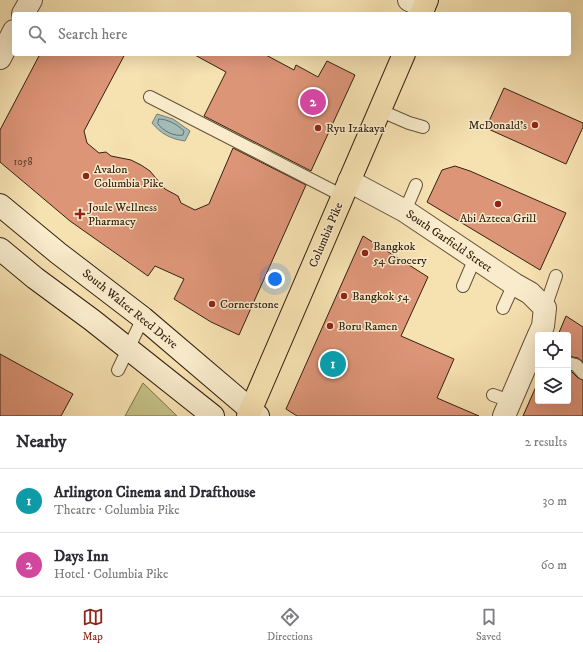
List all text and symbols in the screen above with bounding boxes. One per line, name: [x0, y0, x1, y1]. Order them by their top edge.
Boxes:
search box: [12, 12, 571, 56]
icon: search: [26, 23, 48, 45]
text: Search here: [58, 25, 127, 44]
pin: 2: [300, 87, 326, 117]
place label: McDonald's: [468, 118, 527, 133]
marker: McDonald's: [530, 120, 540, 130]
place label: Ryu Izakaya: [326, 121, 386, 136]
marker: Ryu Izakaya: [313, 123, 323, 133]
house number: 1058: [14, 156, 32, 168]
place label: Avalon Columbia Pike: [94, 162, 163, 191]
marker: Avalon Columbia Pike: [81, 171, 91, 181]
marker: Abi Azteca Grill: [493, 199, 503, 209]
place label: Joule Wellness Pharmacy: [87, 200, 157, 229]
street label: Columbia Pike: [306, 200, 346, 270]
street label: South Garfield Street: [403, 207, 495, 276]
marker: Joule Wellness Pharmacy: [75, 209, 85, 219]
place label: Abi Azteca Grill: [460, 211, 537, 226]
place label: Bangkok 54 Grocery: [373, 239, 427, 268]
marker: Bangkok 54 Grocery: [360, 248, 370, 258]
street label: South Walter Reed Drive: [79, 266, 181, 352]
your location: [265, 269, 285, 289]
place label: Bangkok 54: [352, 289, 410, 304]
marker: Bangkok 54: [339, 291, 349, 301]
place label: Cornerstone: [220, 297, 279, 312]
marker: Cornerstone: [207, 299, 217, 309]
place label: Boru Ramen: [338, 319, 398, 334]
marker: Boru Ramen: [325, 321, 335, 331]
map controls: [535, 332, 571, 404]
button: locate: [535, 332, 571, 368]
pin: 1: [320, 349, 346, 379]
button: layers: [535, 368, 571, 404]
text: Nearby: [16, 431, 66, 453]
text: 2 results: [525, 434, 567, 450]
text: Arlington Cinema and Drafthouse: [54, 483, 256, 502]
text: 1: [27, 493, 31, 509]
text: 30 m: [543, 493, 567, 509]
text: Theatre · Columbia Pike: [54, 502, 180, 518]
text: Days Inn: [54, 547, 109, 566]
text: 2: [26, 557, 32, 573]
text: 60 m: [541, 557, 567, 573]
text: Hotel · Columbia Pike: [54, 566, 168, 582]
tab: Map: [82, 606, 104, 644]
tab: Directions: [267, 606, 313, 644]
tab: Saved: [476, 606, 501, 644]

